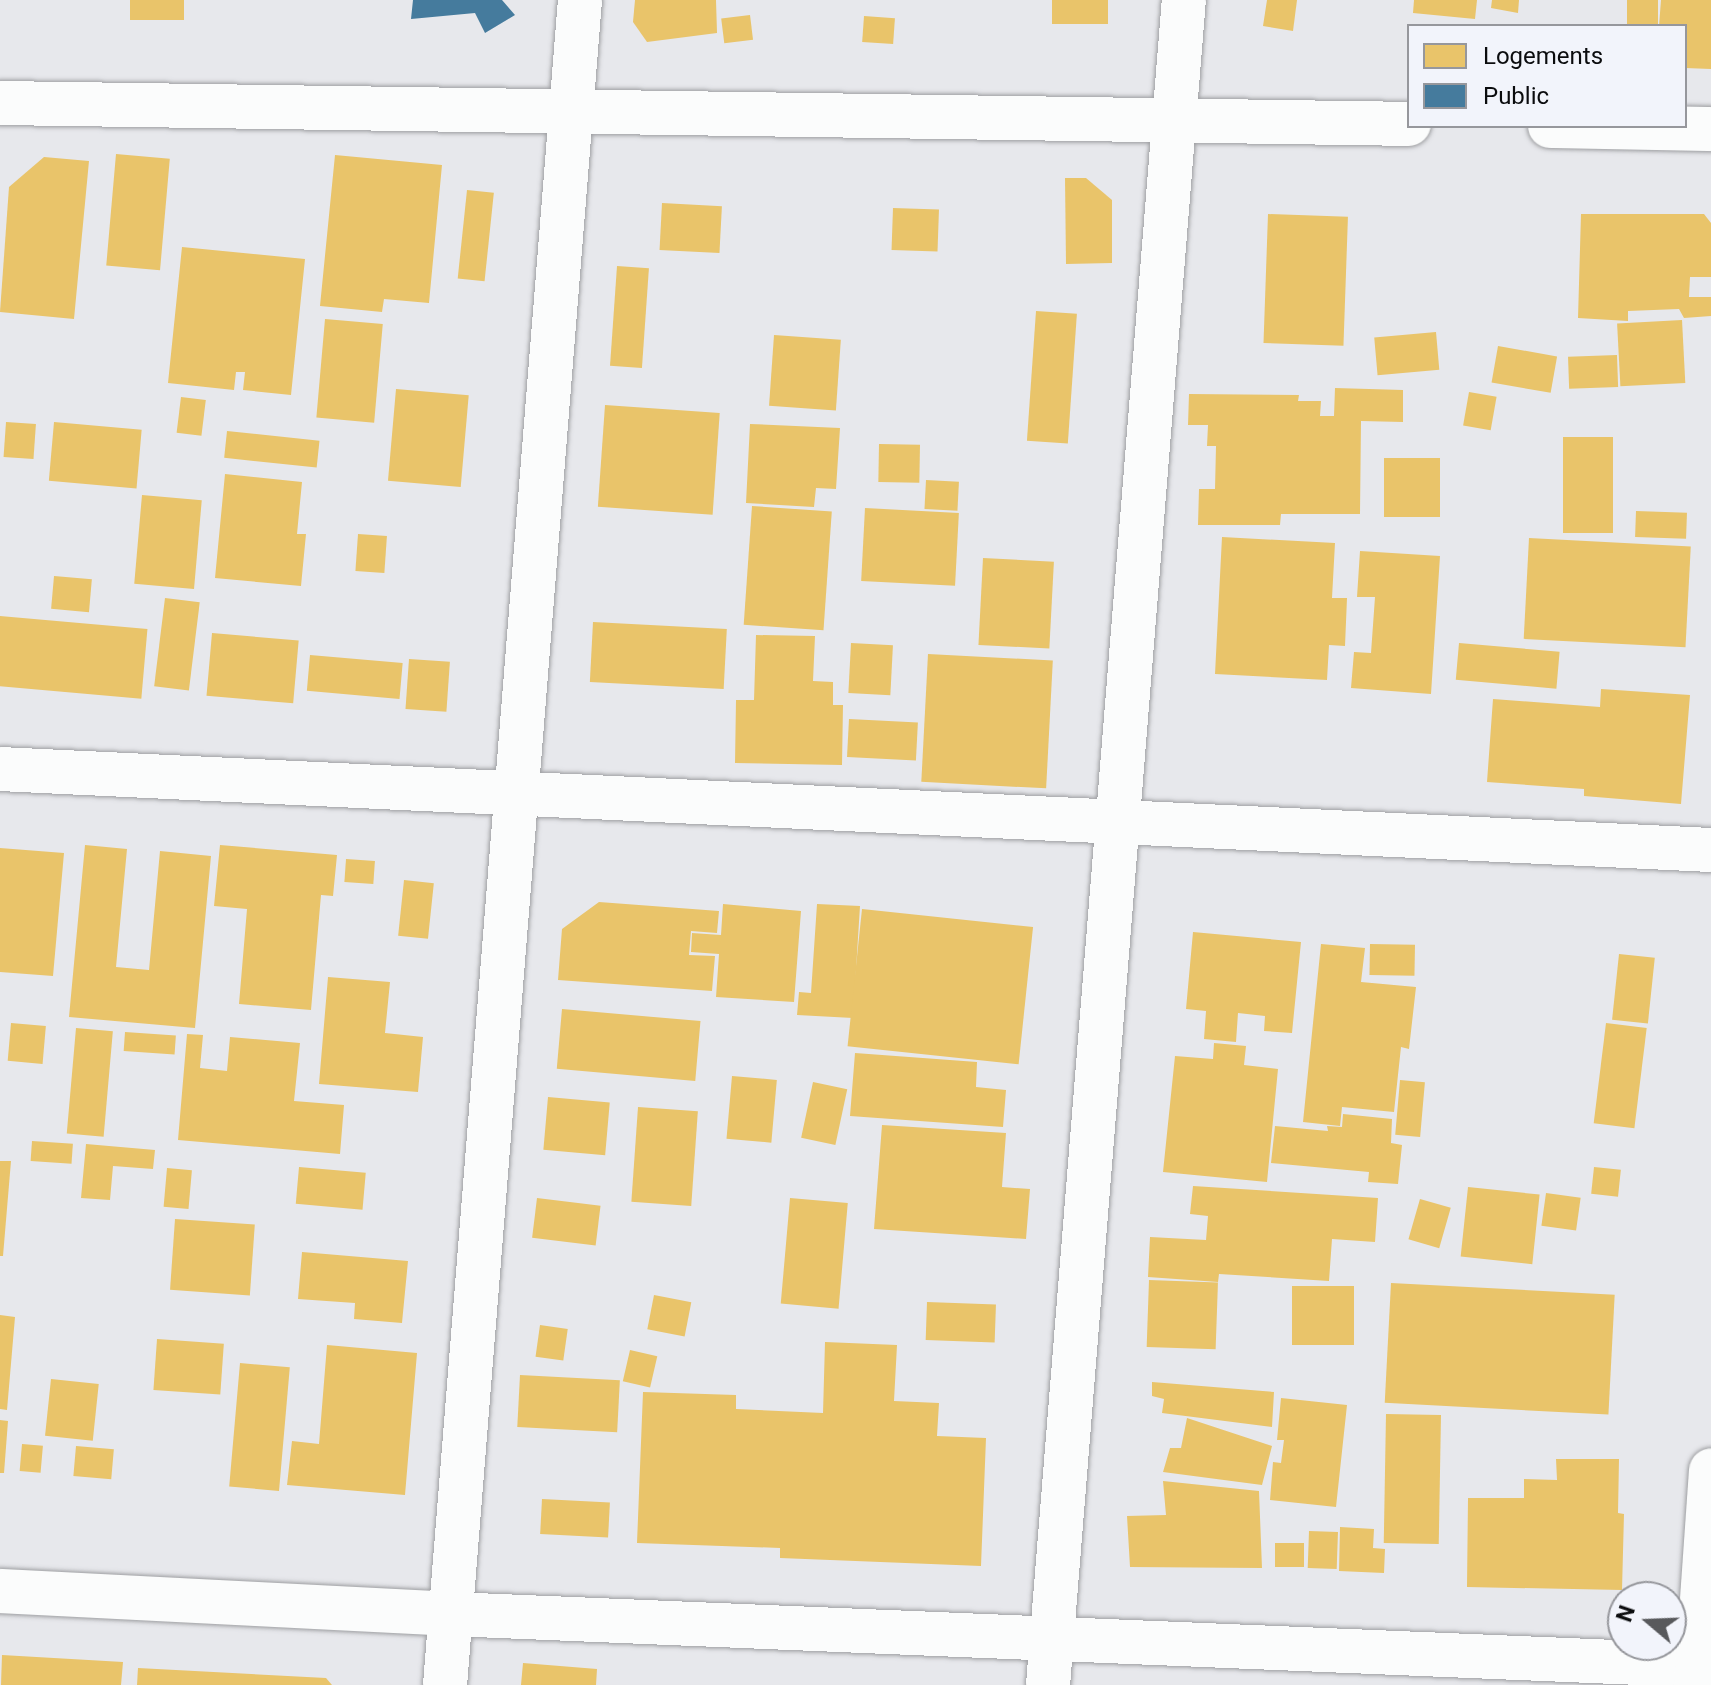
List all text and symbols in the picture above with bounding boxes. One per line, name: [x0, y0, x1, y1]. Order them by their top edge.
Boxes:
legend: [1407, 24, 1687, 128]
text: Logements: [1483, 42, 1603, 70]
text: Public: [1483, 82, 1549, 110]
north arrow: [1607, 1581, 1687, 1661]
text: N: [1611, 1602, 1640, 1625]

